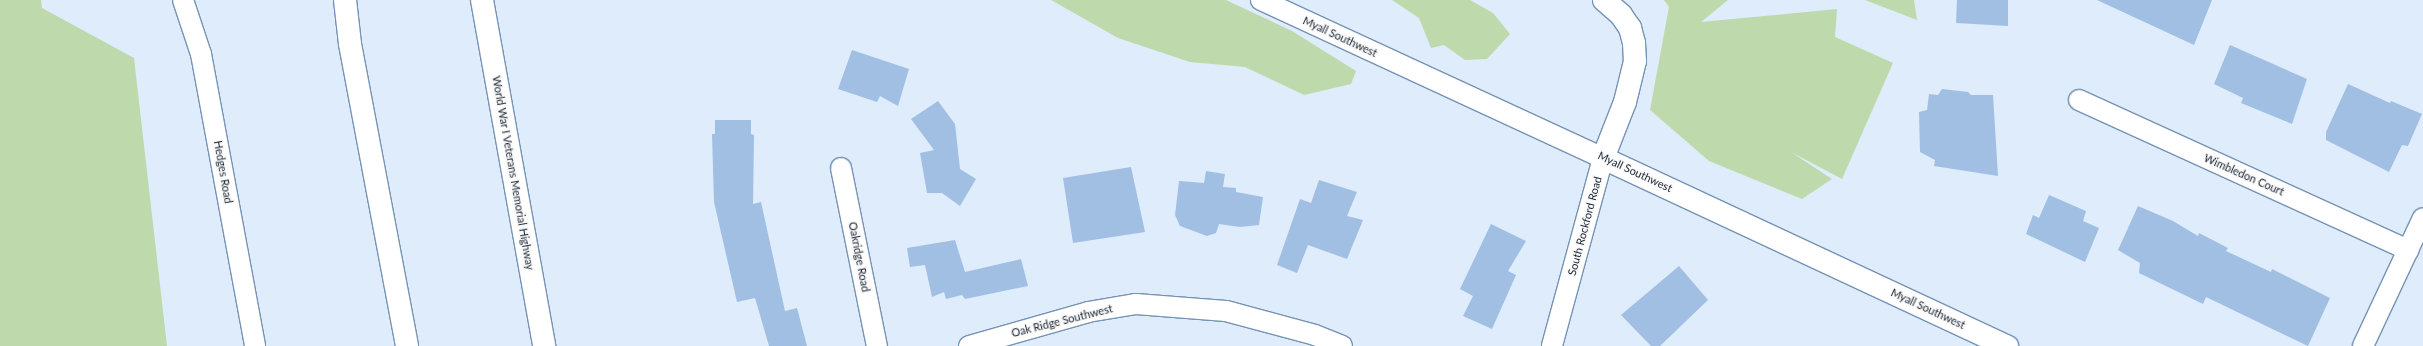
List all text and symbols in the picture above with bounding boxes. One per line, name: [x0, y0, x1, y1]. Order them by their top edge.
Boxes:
street label: Myall Southwest: [1301, 14, 1379, 60]
street label: World War I Veterans Memorial Highway: [489, 74, 537, 272]
street label: Hedges Road: [211, 140, 235, 204]
street label: Myall Southwest: [1596, 149, 1674, 195]
street label: Wimbledon Court: [2202, 151, 2286, 199]
street label: South Rockford Road: [1565, 175, 1605, 277]
street label: Oakridge Road: [846, 221, 872, 293]
street label: Myall Southwest: [1889, 286, 1967, 332]
street label: Oak Ridge Southwest: [1010, 302, 1114, 340]

